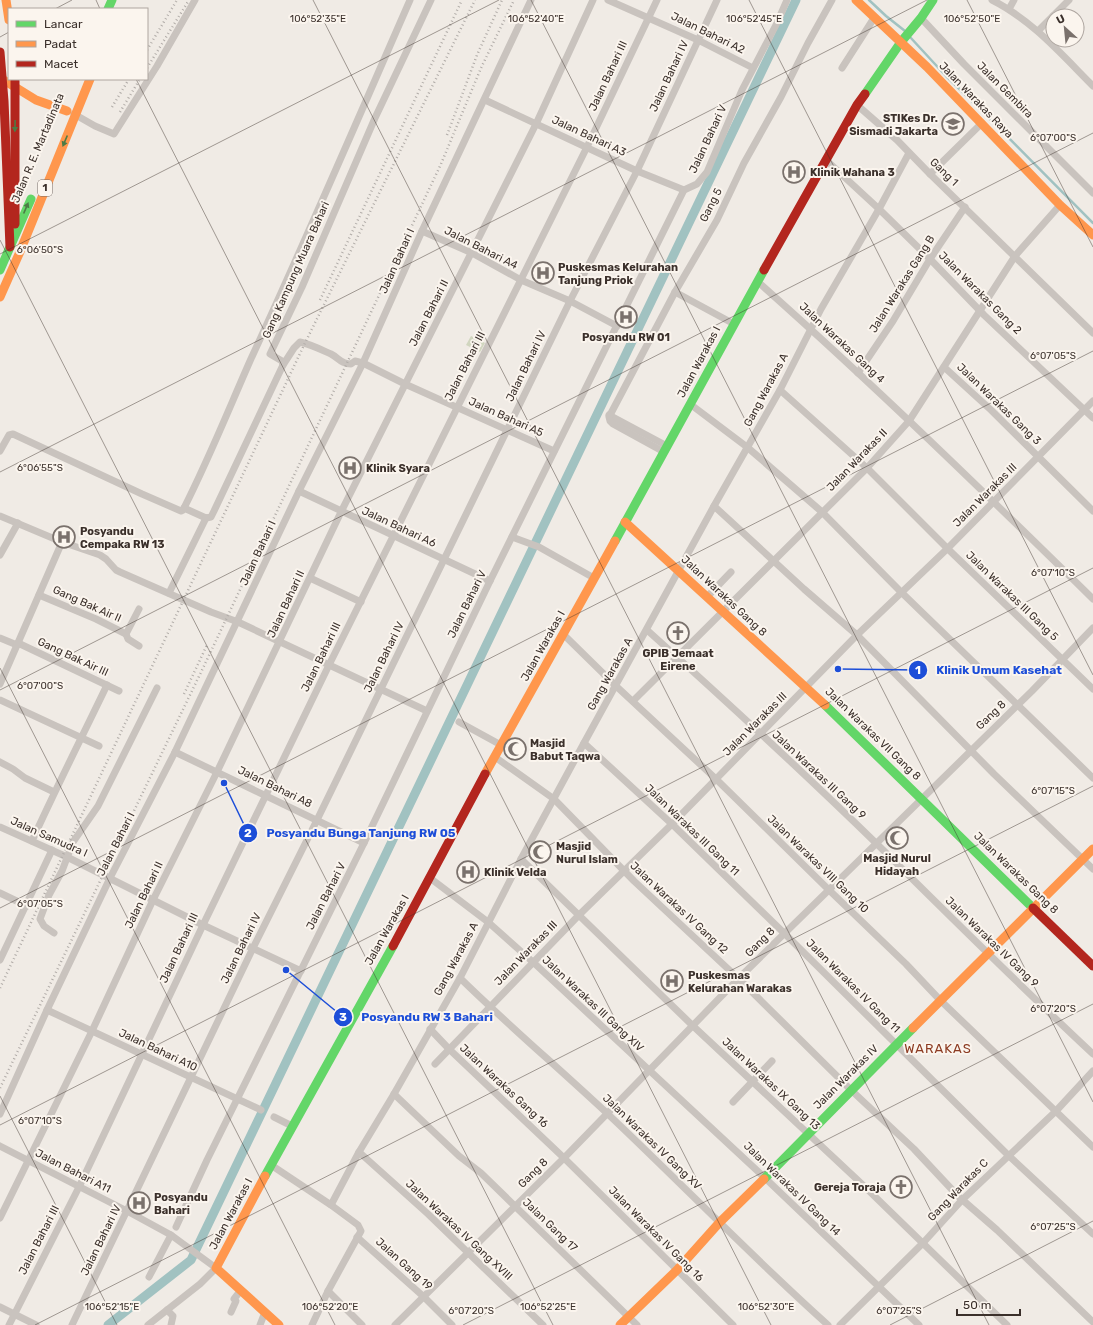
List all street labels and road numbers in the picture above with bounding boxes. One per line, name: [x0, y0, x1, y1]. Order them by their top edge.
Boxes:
street label: Jalan Bahari A2: [669, 10, 747, 56]
street label: Jalan Bahari IV: [647, 38, 691, 114]
street label: Jalan Bahari III: [586, 39, 630, 113]
street label: Jalan Warakas Raya: [936, 59, 1016, 141]
street label: Jalan Gembira: [974, 59, 1036, 121]
street label: Jalan R. E. Martadinata: [9, 91, 67, 205]
street label: Jalan Bahari V: [687, 103, 729, 175]
street label: Jalan Bahari A3: [550, 113, 629, 159]
street label: Gang 1: [927, 155, 961, 189]
road number: 1: [38, 180, 52, 196]
street label: Gang 5: [697, 186, 725, 224]
street label: Gang Kampung Muara Bahari: [260, 200, 332, 340]
street label: Jalan Bahari A4: [442, 224, 520, 272]
street label: Jalan Bahari I: [377, 226, 417, 296]
street label: Jalan Warakas Gang B: [867, 233, 937, 335]
street label: Jalan Warakas Gang 2: [936, 249, 1024, 337]
street label: Jalan Bahari II: [407, 278, 451, 348]
street label: Jalan Warakas Gang 4: [797, 300, 888, 386]
street label: Jalan Warakas I: [675, 324, 723, 400]
street label: Jalan Bahari III: [442, 329, 488, 403]
street label: Jalan Bahari IV: [503, 329, 549, 403]
street label: Gang Warakas A: [741, 351, 791, 429]
street label: Jalan Warakas Gang 3: [954, 360, 1044, 448]
street label: Jalan Bahari A5: [467, 395, 546, 439]
street label: Jalan Warakas II: [824, 426, 890, 494]
street label: Jalan Warakas III: [950, 460, 1020, 530]
street label: Jalan Bahari A6: [360, 504, 439, 550]
street label: Jalan Bahari I: [237, 519, 279, 587]
street label: Jalan Warakas III Gang 5: [963, 548, 1061, 644]
street label: Jalan Warakas Gang 8: [679, 553, 769, 639]
street label: Jalan Bahari II: [265, 568, 307, 640]
street label: Jalan Bahari V: [445, 568, 489, 640]
street label: Gang Bak Air II: [51, 583, 123, 625]
street label: Jalan Warakas I: [518, 608, 568, 684]
street label: Jalan Bahari III: [299, 620, 343, 694]
street label: Jalan Bahari IV: [361, 620, 407, 694]
street label: Gang Bak Air III: [36, 635, 110, 679]
street label: Gang Warakas A: [585, 635, 636, 713]
street label: Jalan Warakas VII Gang 8: [823, 685, 923, 783]
street label: Jalan Warakas III: [720, 689, 790, 759]
street label: Gang 8: [973, 698, 1009, 732]
street label: Jalan Warakas III Gang 9: [769, 728, 869, 822]
street label: Jalan Bahari A8: [236, 763, 314, 811]
street label: Jalan Warakas III Gang 11: [642, 781, 742, 879]
street label: Jalan Bahari I: [94, 810, 138, 878]
street label: Jalan Warakas VIII Gang 10: [765, 812, 871, 916]
street label: Jalan Samudra I: [9, 814, 89, 860]
street label: Jalan Warakas Gang 8: [971, 829, 1061, 917]
street label: Jalan Bahari II: [122, 859, 166, 931]
street label: Jalan Warakas IV Gang 12: [627, 859, 731, 957]
street label: Jalan Bahari V: [303, 860, 349, 932]
street label: Jalan Warakas I: [362, 892, 412, 968]
street label: Jalan Warakas IV Gang 9: [943, 894, 1041, 990]
street label: Jalan Bahari III: [157, 911, 201, 985]
street label: Jalan Bahari IV: [218, 911, 264, 985]
street label: Jalan Warakas III: [492, 918, 560, 988]
street label: Gang Warakas A: [431, 920, 481, 998]
street label: Gang 8: [742, 924, 778, 960]
street label: Jalan Warakas IV Gang 11: [803, 936, 903, 1036]
street label: Jalan Warakas III Gang XIV: [540, 954, 646, 1054]
street label: Jalan Bahari A10: [117, 1026, 199, 1074]
street label: Jalan Warakas IX Gang 13: [719, 1035, 823, 1133]
street label: Jalan Warakas Gang 16: [457, 1042, 551, 1131]
street label: Jalan Warakas IV: [811, 1042, 881, 1112]
street label: Jalan Warakas IV Gang XV: [600, 1091, 704, 1193]
street label: Jalan Warakas IV Gang 14: [741, 1139, 843, 1239]
street label: Jalan Bahari A11: [33, 1146, 113, 1196]
street label: Gang 8: [515, 1155, 551, 1191]
street label: Gang Warakas C: [925, 1156, 991, 1224]
street label: Jalan Warakas I: [207, 1176, 255, 1252]
street label: Jalan Warakas IV Gang XVIII: [403, 1177, 515, 1283]
street label: Jalan Warakas IV Gang 16: [606, 1184, 707, 1285]
street label: Jalan Gang 17: [520, 1196, 580, 1255]
street label: Jalan Bahari III: [16, 1203, 62, 1277]
street label: Jalan Bahari IV: [78, 1203, 124, 1277]
street label: Jalan Gang 19: [373, 1235, 435, 1293]

